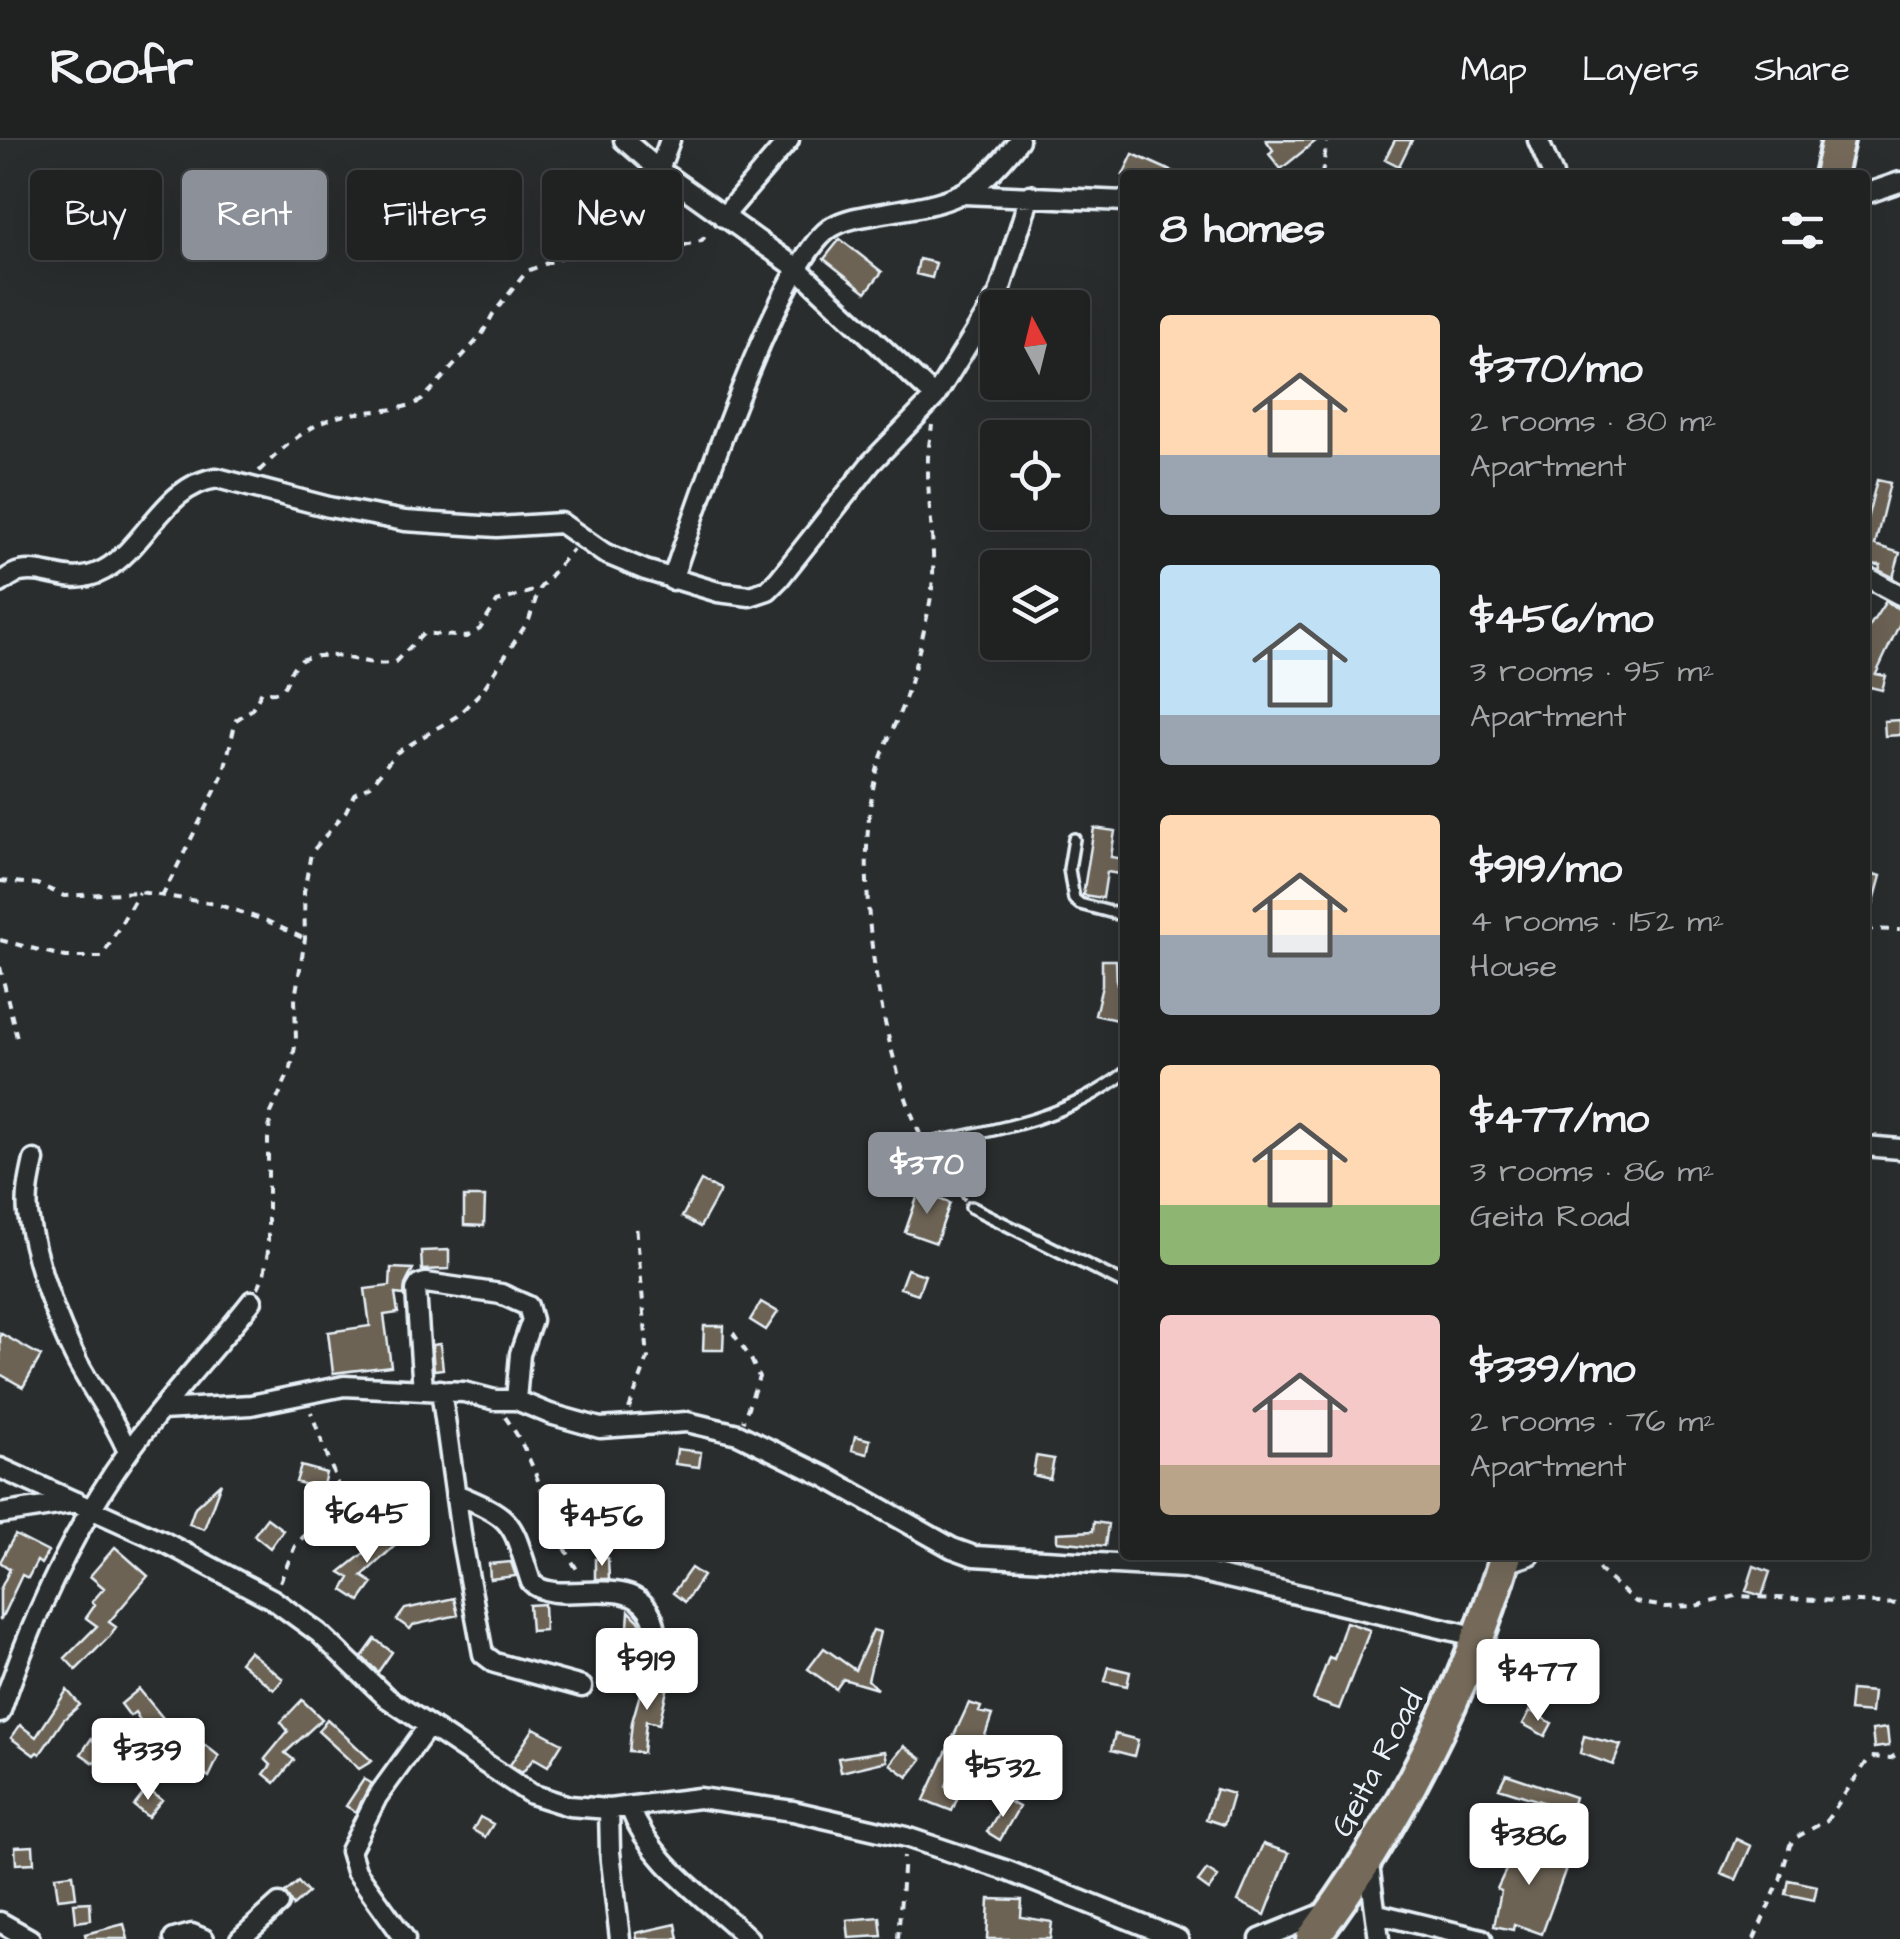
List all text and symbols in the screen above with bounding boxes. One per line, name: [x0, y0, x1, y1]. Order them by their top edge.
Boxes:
text: Roofr: [50, 36, 193, 102]
text: Map: [1461, 45, 1527, 94]
text: Layers: [1582, 45, 1699, 94]
text: Share: [1754, 45, 1850, 94]
chip: Buy: [30, 170, 162, 260]
chip: Rent: [182, 170, 327, 260]
chip: Filters: [347, 170, 522, 260]
chip: New: [542, 170, 682, 260]
text: 8 homes: [1160, 201, 1325, 259]
icon: filters: [1775, 203, 1830, 258]
north arrow: [980, 290, 1090, 400]
map controls: [980, 290, 1090, 660]
text: $370/mo: [1470, 341, 1643, 399]
icon: home: [1240, 355, 1360, 475]
text: 2 rooms · 80 m²: [1470, 399, 1717, 444]
button: locate: [980, 420, 1090, 530]
text: Apartment: [1470, 444, 1626, 489]
button: layers: [980, 550, 1090, 660]
text: $456/mo: [1470, 591, 1653, 649]
icon: home: [1240, 605, 1360, 725]
text: 3 rooms · 95 m²: [1470, 649, 1714, 694]
text: Apartment: [1470, 694, 1626, 739]
text: $919/mo: [1470, 841, 1622, 899]
icon: home: [1240, 855, 1360, 975]
text: 4 rooms · 152 m²: [1470, 899, 1724, 944]
text: House: [1470, 944, 1557, 989]
text: $477/mo: [1470, 1091, 1649, 1149]
icon: home: [1240, 1105, 1360, 1225]
pin: $370: [868, 1132, 986, 1217]
text: $370: [890, 1142, 964, 1187]
text: 3 rooms · 86 m²: [1470, 1149, 1714, 1194]
text: Geita Road: [1470, 1194, 1630, 1239]
text: $339/mo: [1470, 1341, 1635, 1399]
icon: home: [1240, 1355, 1360, 1475]
text: 2 rooms · 76 m²: [1470, 1399, 1715, 1444]
text: Apartment: [1470, 1444, 1626, 1489]
pin: $645: [308, 1481, 426, 1566]
pin: $456: [543, 1484, 661, 1569]
text: $645: [326, 1491, 408, 1536]
text: $456: [561, 1494, 643, 1539]
pin: $919: [588, 1628, 706, 1713]
text: $919: [618, 1638, 676, 1683]
pin: $477: [1479, 1639, 1597, 1724]
text: $477: [1499, 1649, 1577, 1694]
street label: Geita Road: [1320, 1683, 1435, 1845]
pin: $339: [89, 1718, 207, 1803]
text: $339: [114, 1728, 182, 1773]
pin: $532: [944, 1735, 1062, 1820]
text: $532: [965, 1745, 1041, 1790]
pin: $386: [1470, 1803, 1588, 1888]
text: $386: [1492, 1813, 1566, 1858]

